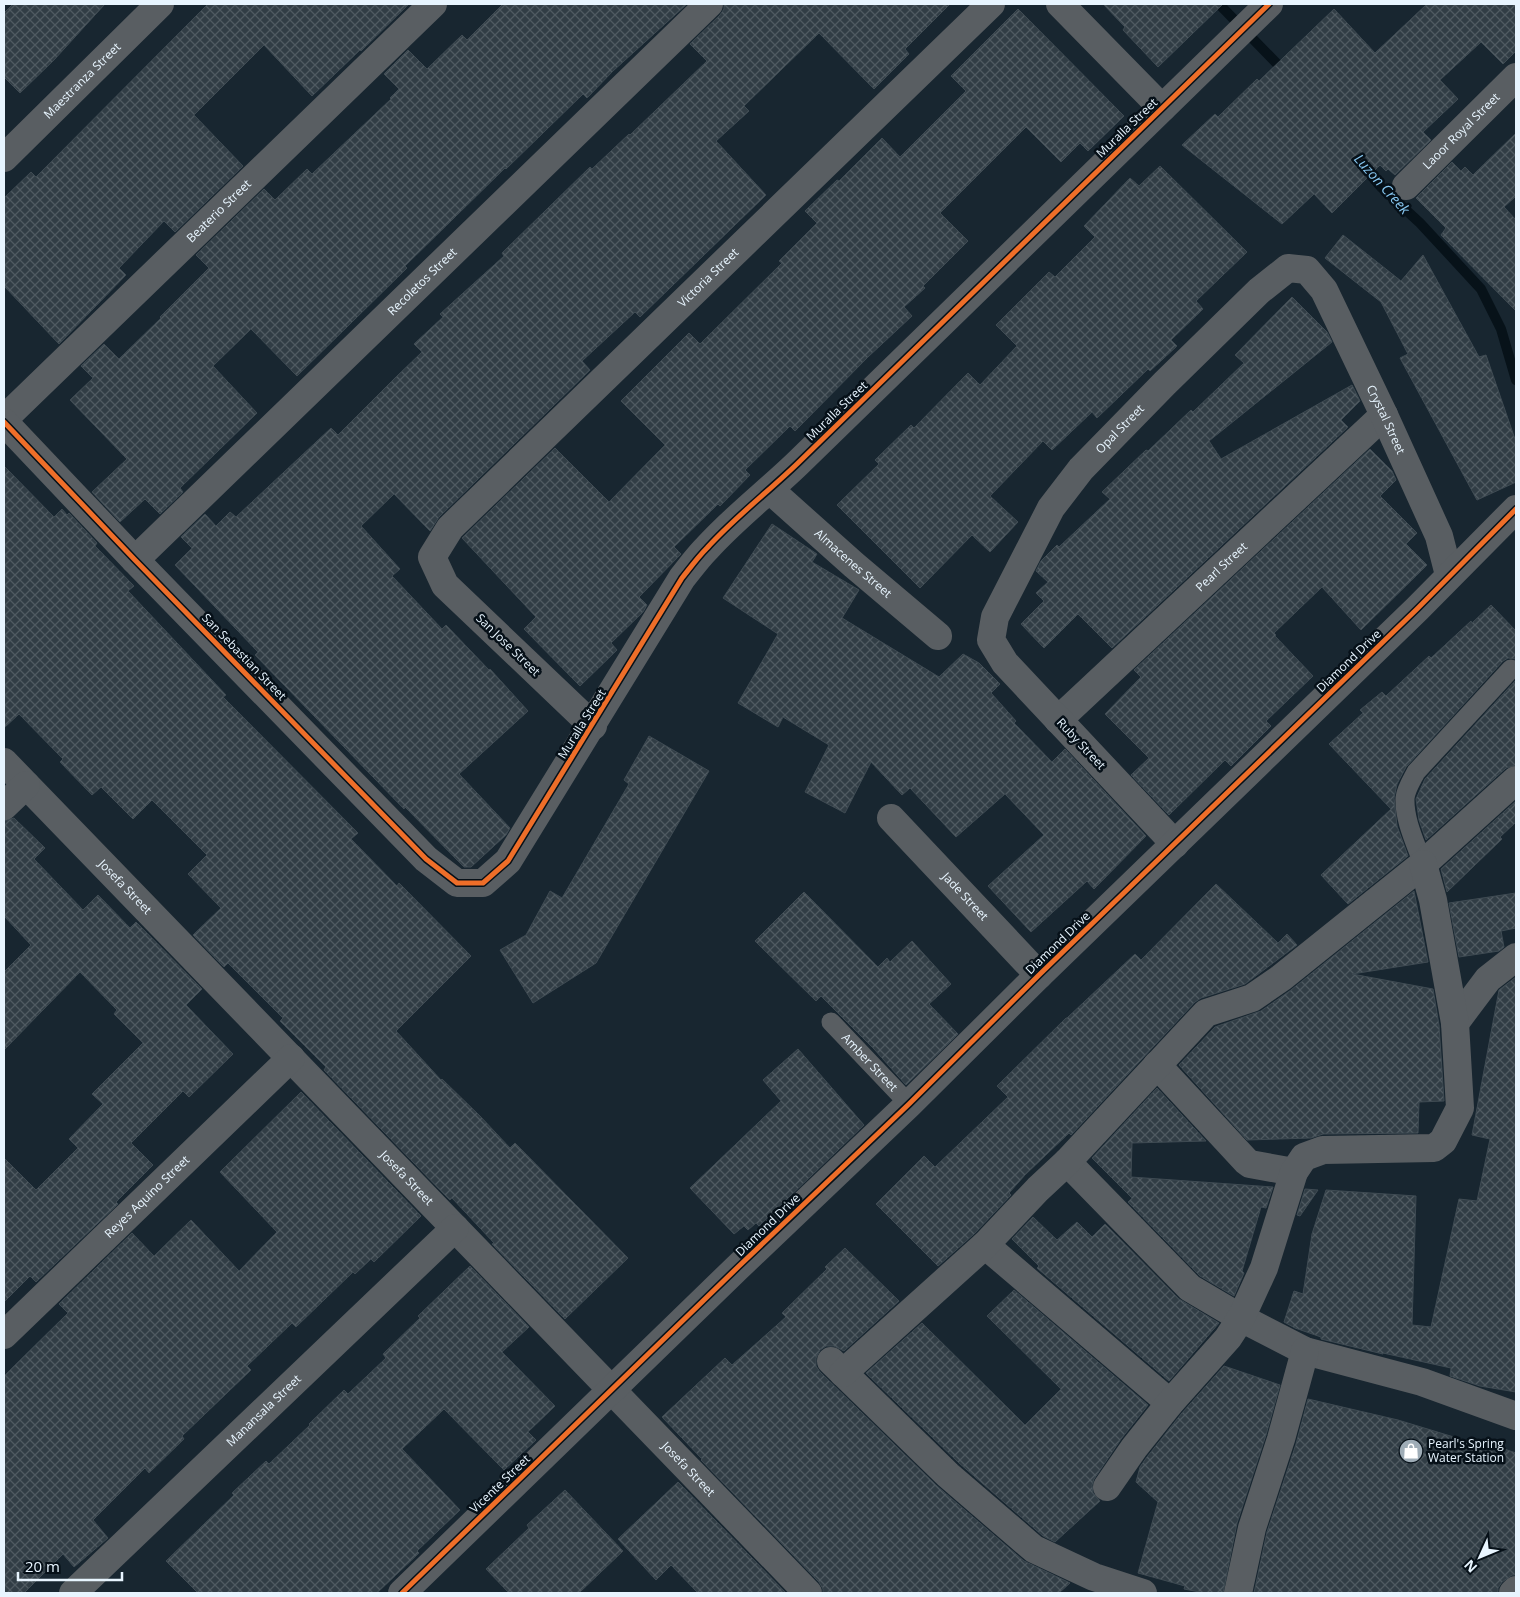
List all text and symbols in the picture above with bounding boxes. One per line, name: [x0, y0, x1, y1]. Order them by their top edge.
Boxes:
street label: Maestranza Street: [40, 38, 124, 122]
street label: Laoor Royal Street: [1419, 89, 1503, 173]
street label: Muralla Street: [1092, 94, 1161, 161]
water label: Luzon Creek: [1350, 149, 1415, 219]
street label: Beaterio Street: [182, 175, 255, 246]
street label: Recoletos Street: [383, 244, 460, 319]
street label: Victoria Street: [674, 244, 742, 311]
street label: Muralla Street: [802, 377, 871, 444]
street label: Crystal Street: [1363, 382, 1410, 457]
street label: Opal Street: [1091, 400, 1148, 457]
street label: Almacenes Street: [811, 525, 896, 602]
street label: Pearl Street: [1192, 538, 1251, 595]
street label: San Sebastian Street: [198, 609, 290, 704]
street label: San Jose Street: [472, 610, 544, 680]
street label: Diamond Drive: [1313, 625, 1385, 696]
street label: Muralla Street: [553, 686, 610, 762]
street label: Ruby Street: [1053, 714, 1110, 773]
street label: Josefa Street: [94, 855, 156, 918]
street label: Jade Street: [938, 868, 992, 924]
street label: Diamond Drive: [1022, 907, 1094, 978]
street label: Amber Street: [838, 1029, 902, 1095]
street label: Josefa Street: [376, 1146, 438, 1209]
street label: Reyes Aquino Street: [101, 1151, 193, 1242]
street label: Diamond Drive: [732, 1189, 804, 1260]
street label: Manansala Street: [222, 1370, 305, 1450]
place label: Pearl's Spring Water Station: [1428, 1435, 1504, 1466]
street label: Josefa Street: [657, 1437, 719, 1500]
shop icon: Pearl's Spring Water Station: [1398, 1438, 1424, 1464]
street label: Vicente Street: [466, 1451, 533, 1517]
north arrow: [1455, 1532, 1505, 1582]
scale bar: [18, 1550, 121, 1582]
text: 20 m: [25, 1556, 60, 1576]
text: N: [1459, 1556, 1481, 1577]

